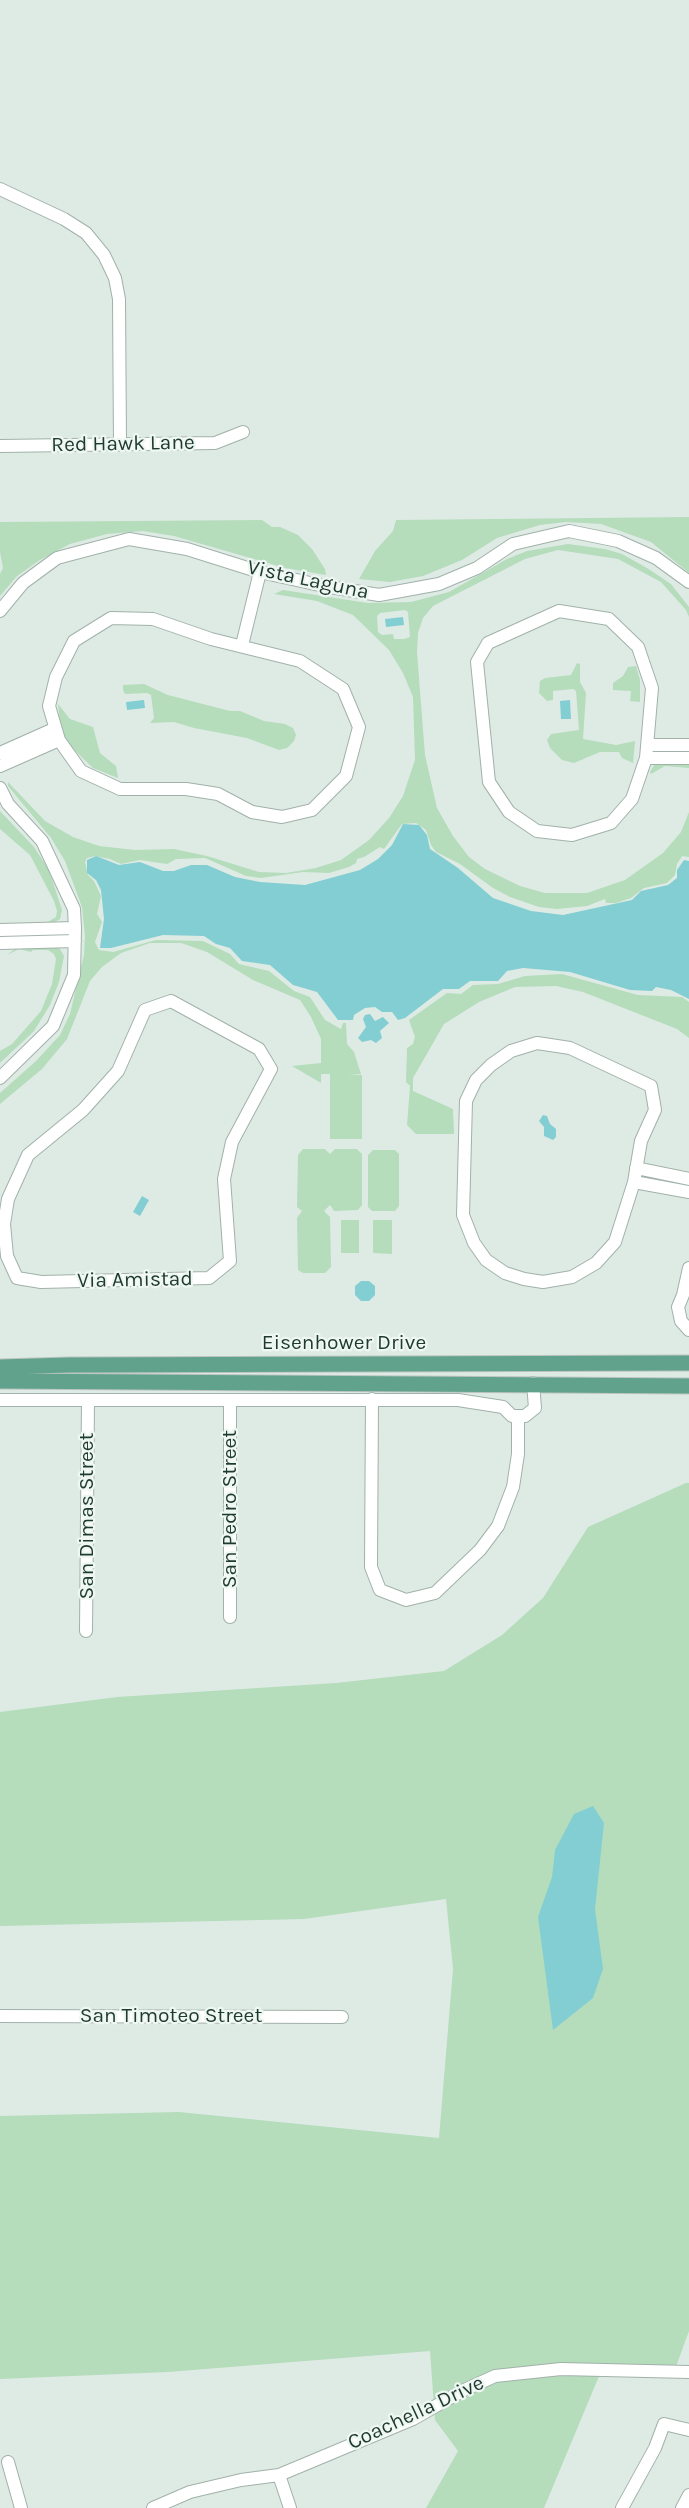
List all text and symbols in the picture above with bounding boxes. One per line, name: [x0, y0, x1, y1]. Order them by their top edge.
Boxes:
street label: Red Hawk Lane: [51, 430, 195, 458]
street label: Vista Laguna: [245, 555, 371, 605]
street label: Via Amistad: [77, 1266, 193, 1294]
street label: Eisenhower Drive: [262, 1330, 426, 1356]
street label: San Pedro Street: [217, 1430, 243, 1588]
street label: San Dimas Street: [74, 1433, 100, 1599]
street label: San Timoteo Street: [80, 2003, 262, 2029]
street label: Coachella Drive: [344, 2370, 488, 2456]

